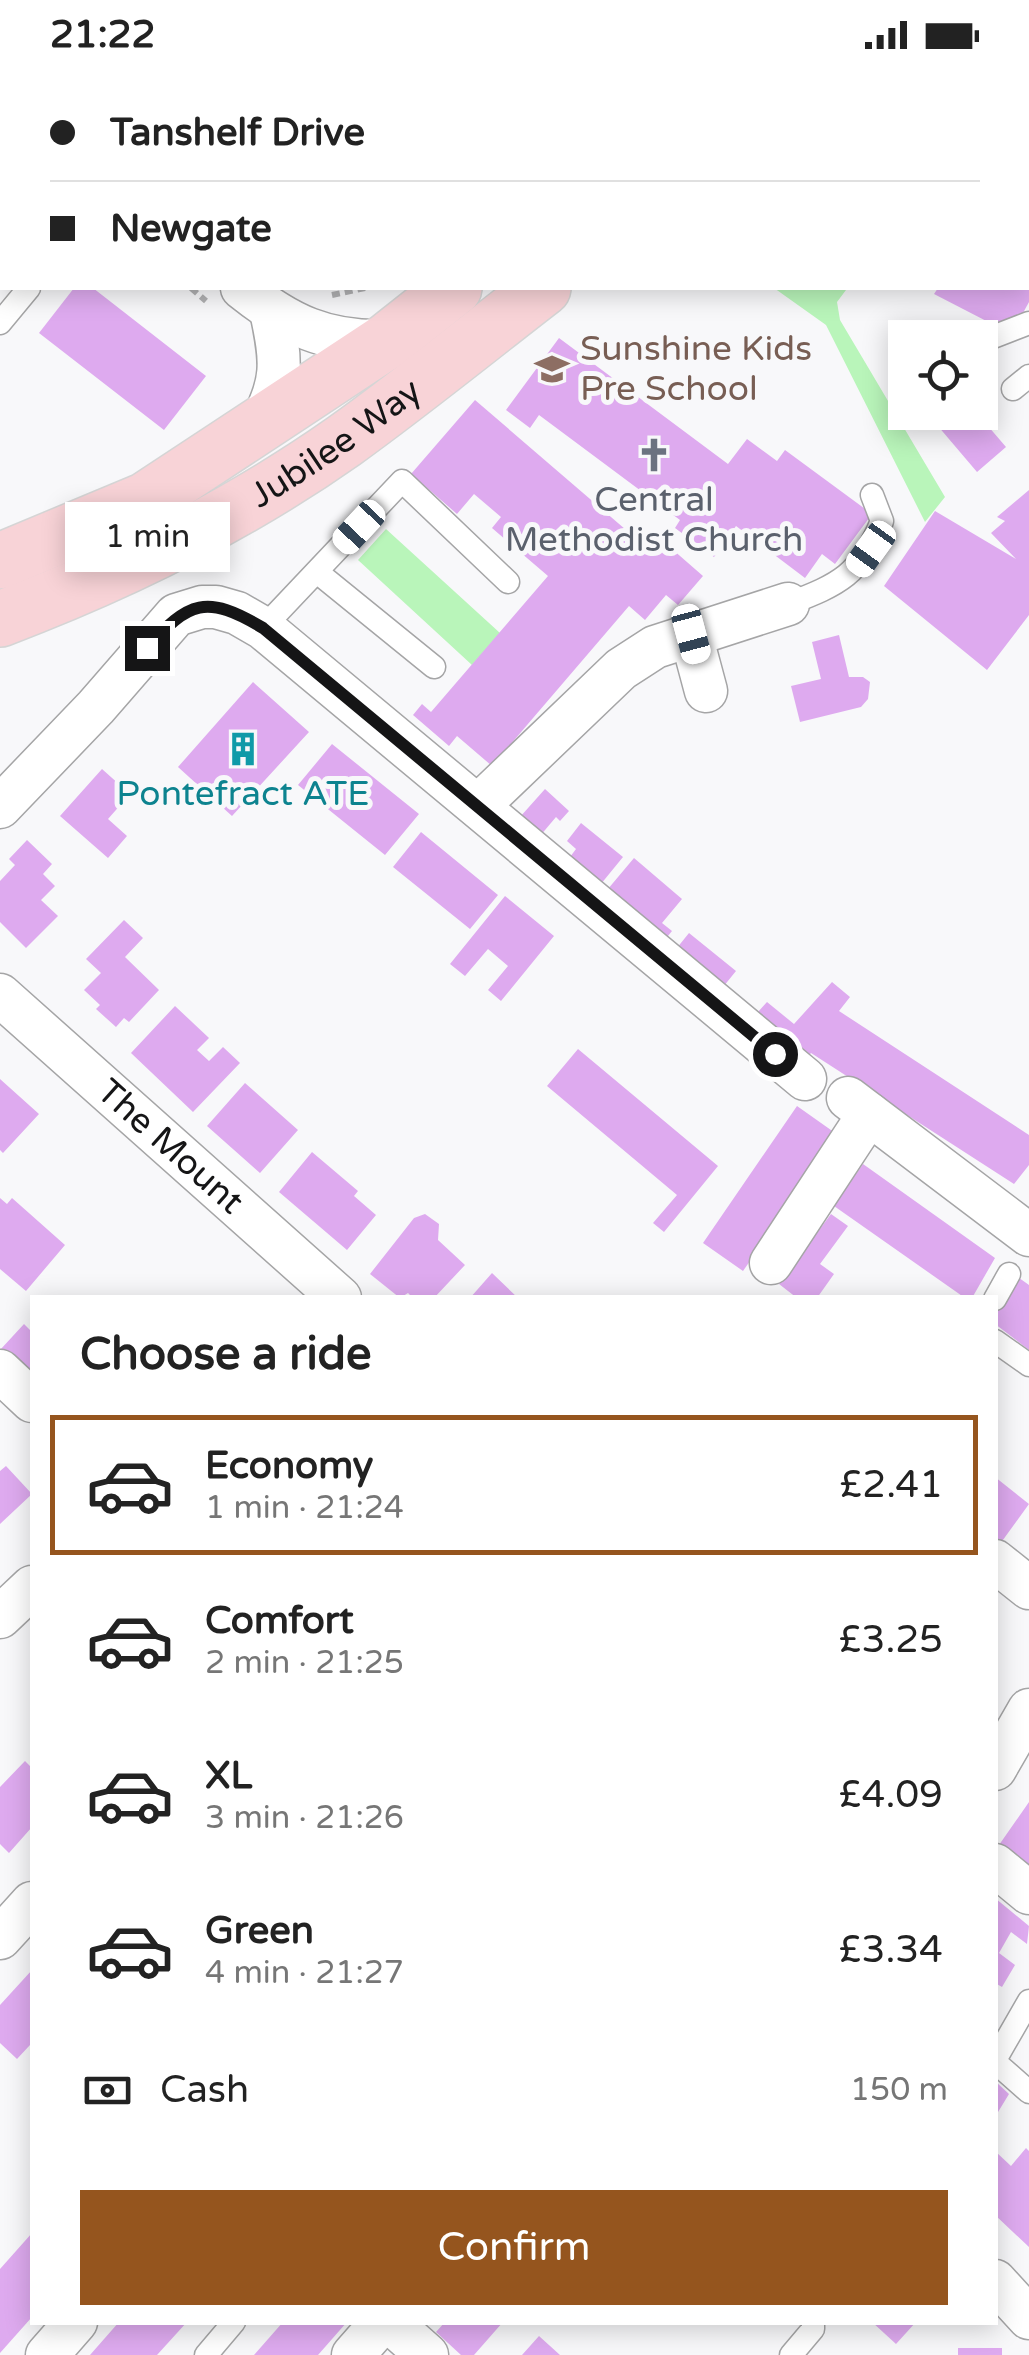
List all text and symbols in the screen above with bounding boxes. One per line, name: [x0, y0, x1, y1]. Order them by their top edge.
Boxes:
text: 21:22: [50, 12, 155, 58]
text: Tanshelf Drive: [110, 110, 365, 156]
text: Newgate: [110, 206, 272, 252]
map controls: [888, 320, 998, 430]
button: locate: [888, 320, 998, 430]
place label: Sunshine Kids Pre School: [580, 328, 812, 410]
school or university icon: Sunshine Kids Pre School: [533, 350, 571, 388]
street label: Jubilee Way: [243, 370, 429, 517]
church icon: Central Methodist Church: [635, 436, 673, 474]
place label: Central Methodist Church: [505, 479, 803, 561]
car: [328, 495, 390, 559]
callout: 1 min: [64, 503, 230, 573]
car: [841, 516, 901, 582]
text: 1 min: [105, 518, 190, 556]
car: [669, 601, 713, 667]
route end: [125, 626, 170, 671]
building icon: Pontefract ATE: [224, 730, 262, 768]
place label: Pontefract ATE: [116, 773, 370, 815]
route start: [753, 1032, 798, 1077]
street label: The Mount: [88, 1071, 252, 1223]
text: Choose a ride: [80, 1328, 371, 1382]
icon: car: [85, 1440, 175, 1530]
text: Economy: [205, 1443, 373, 1489]
text: £2.41: [839, 1462, 943, 1508]
text: 1 min · 21:24: [205, 1489, 404, 1527]
icon: car: [85, 1595, 175, 1685]
text: Comfort: [205, 1598, 354, 1644]
text: £3.25: [839, 1617, 943, 1663]
text: 2 min · 21:25: [205, 1644, 404, 1682]
icon: car: [85, 1750, 175, 1840]
text: XL: [205, 1753, 252, 1799]
text: £4.09: [839, 1772, 943, 1818]
text: 3 min · 21:26: [205, 1799, 404, 1837]
icon: car: [85, 1905, 175, 1995]
text: Green: [205, 1908, 314, 1954]
text: £3.34: [839, 1927, 943, 1973]
text: 4 min · 21:27: [205, 1954, 404, 1992]
icon: cash: [80, 2063, 135, 2118]
text: Cash: [160, 2067, 249, 2113]
text: 150 m: [850, 2071, 948, 2109]
button: Confirm: [80, 2190, 948, 2305]

